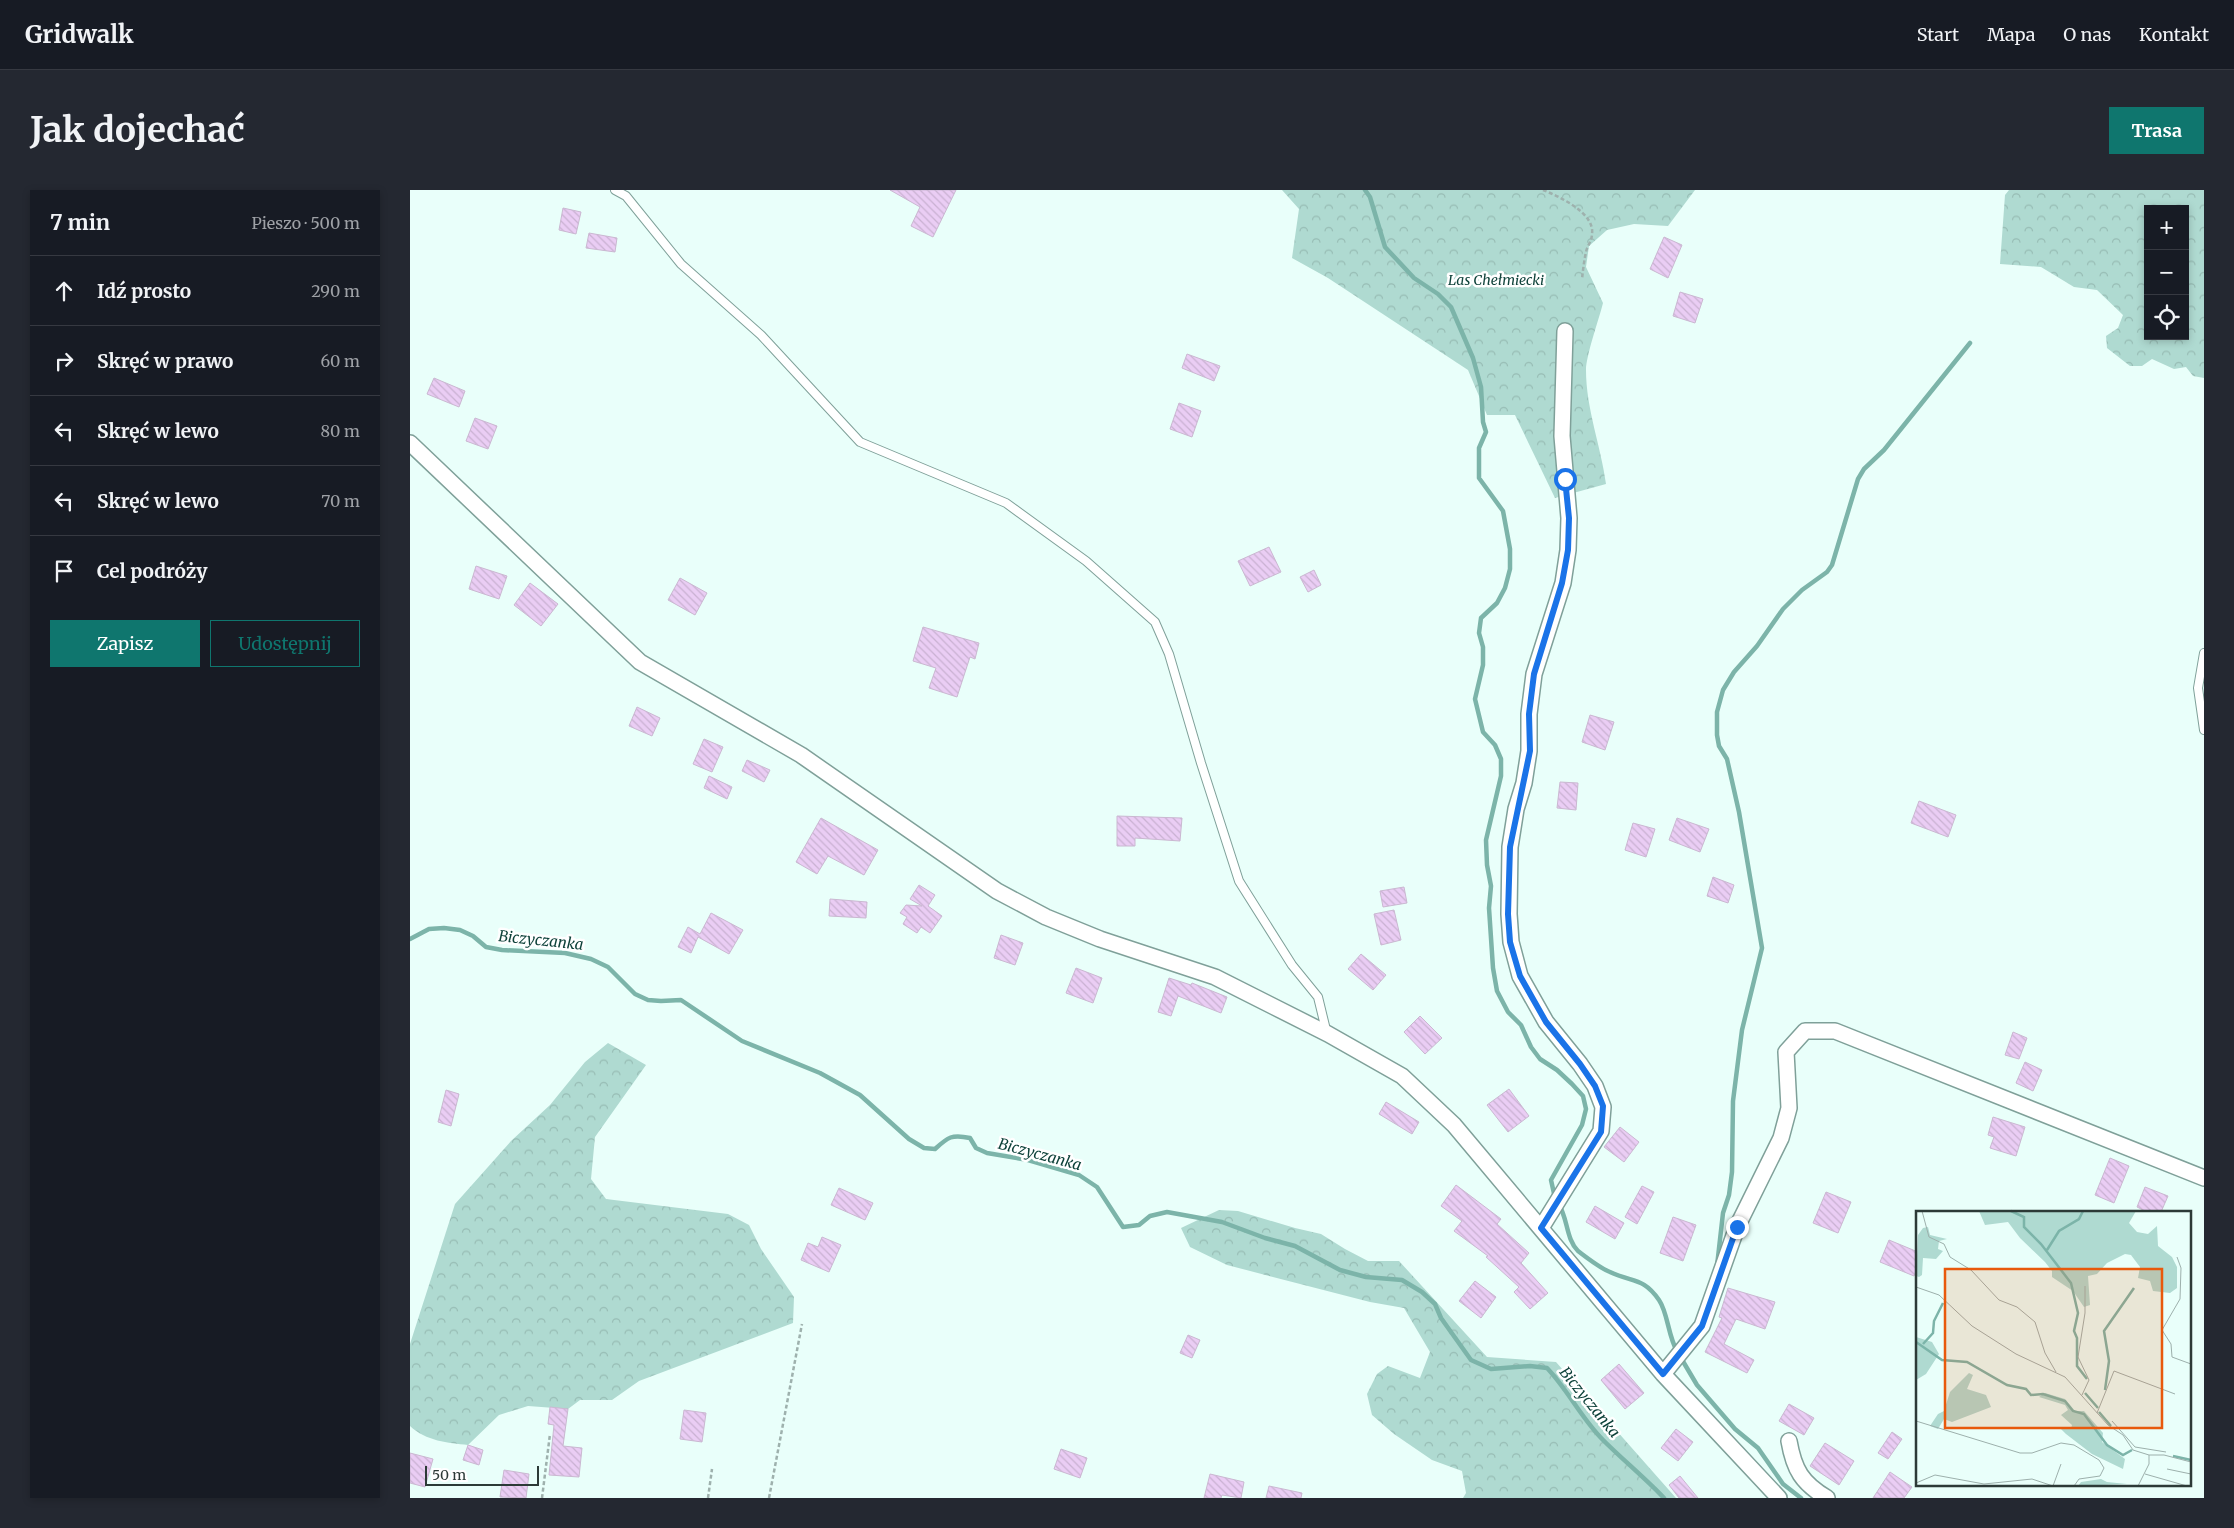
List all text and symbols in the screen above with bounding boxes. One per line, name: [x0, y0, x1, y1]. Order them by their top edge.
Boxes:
text: Gridwalk: [25, 19, 134, 50]
text: Start: [1917, 23, 1959, 46]
text: Mapa: [1987, 23, 2035, 46]
text: O nas: [2063, 23, 2111, 46]
text: Kontakt: [2139, 23, 2209, 46]
button: Trasa: [2109, 107, 2204, 154]
text: Jak dojechać: [30, 108, 245, 152]
map controls: [2144, 205, 2189, 340]
button: +: [2144, 205, 2189, 250]
text: 7 min: [50, 209, 110, 236]
text: Pieszo · 500 m: [251, 213, 360, 233]
button: −: [2144, 250, 2189, 295]
park label: Las Chełmiecki: [1448, 271, 1544, 289]
icon: ahead: [50, 277, 78, 305]
text: Idź prosto: [97, 279, 191, 303]
text: 290 m: [311, 281, 360, 301]
button: locate: [2144, 295, 2189, 340]
icon: right: [50, 347, 78, 375]
text: Skręć w prawo: [97, 349, 233, 373]
text: 60 m: [320, 351, 360, 371]
icon: left: [50, 417, 78, 445]
text: Skręć w lewo: [97, 419, 219, 443]
text: 80 m: [321, 421, 360, 441]
route start: [1554, 468, 1577, 491]
icon: left: [50, 487, 78, 515]
text: Skręć w lewo: [97, 489, 219, 513]
text: 70 m: [321, 491, 360, 511]
icon: arrive: [50, 557, 78, 585]
text: Cel podróży: [97, 559, 208, 583]
button: Zapisz: [50, 620, 200, 667]
button: Udostępnij: [210, 620, 360, 667]
water label: Biczyczanka: [498, 926, 584, 954]
water label: Biczyczanka: [996, 1134, 1084, 1174]
inset map: [1916, 1211, 2192, 1486]
route end: [1726, 1216, 1749, 1239]
water label: Biczyczanka: [1556, 1363, 1624, 1441]
scale bar: [425, 1463, 539, 1486]
text: 50 m: [432, 1466, 466, 1484]

